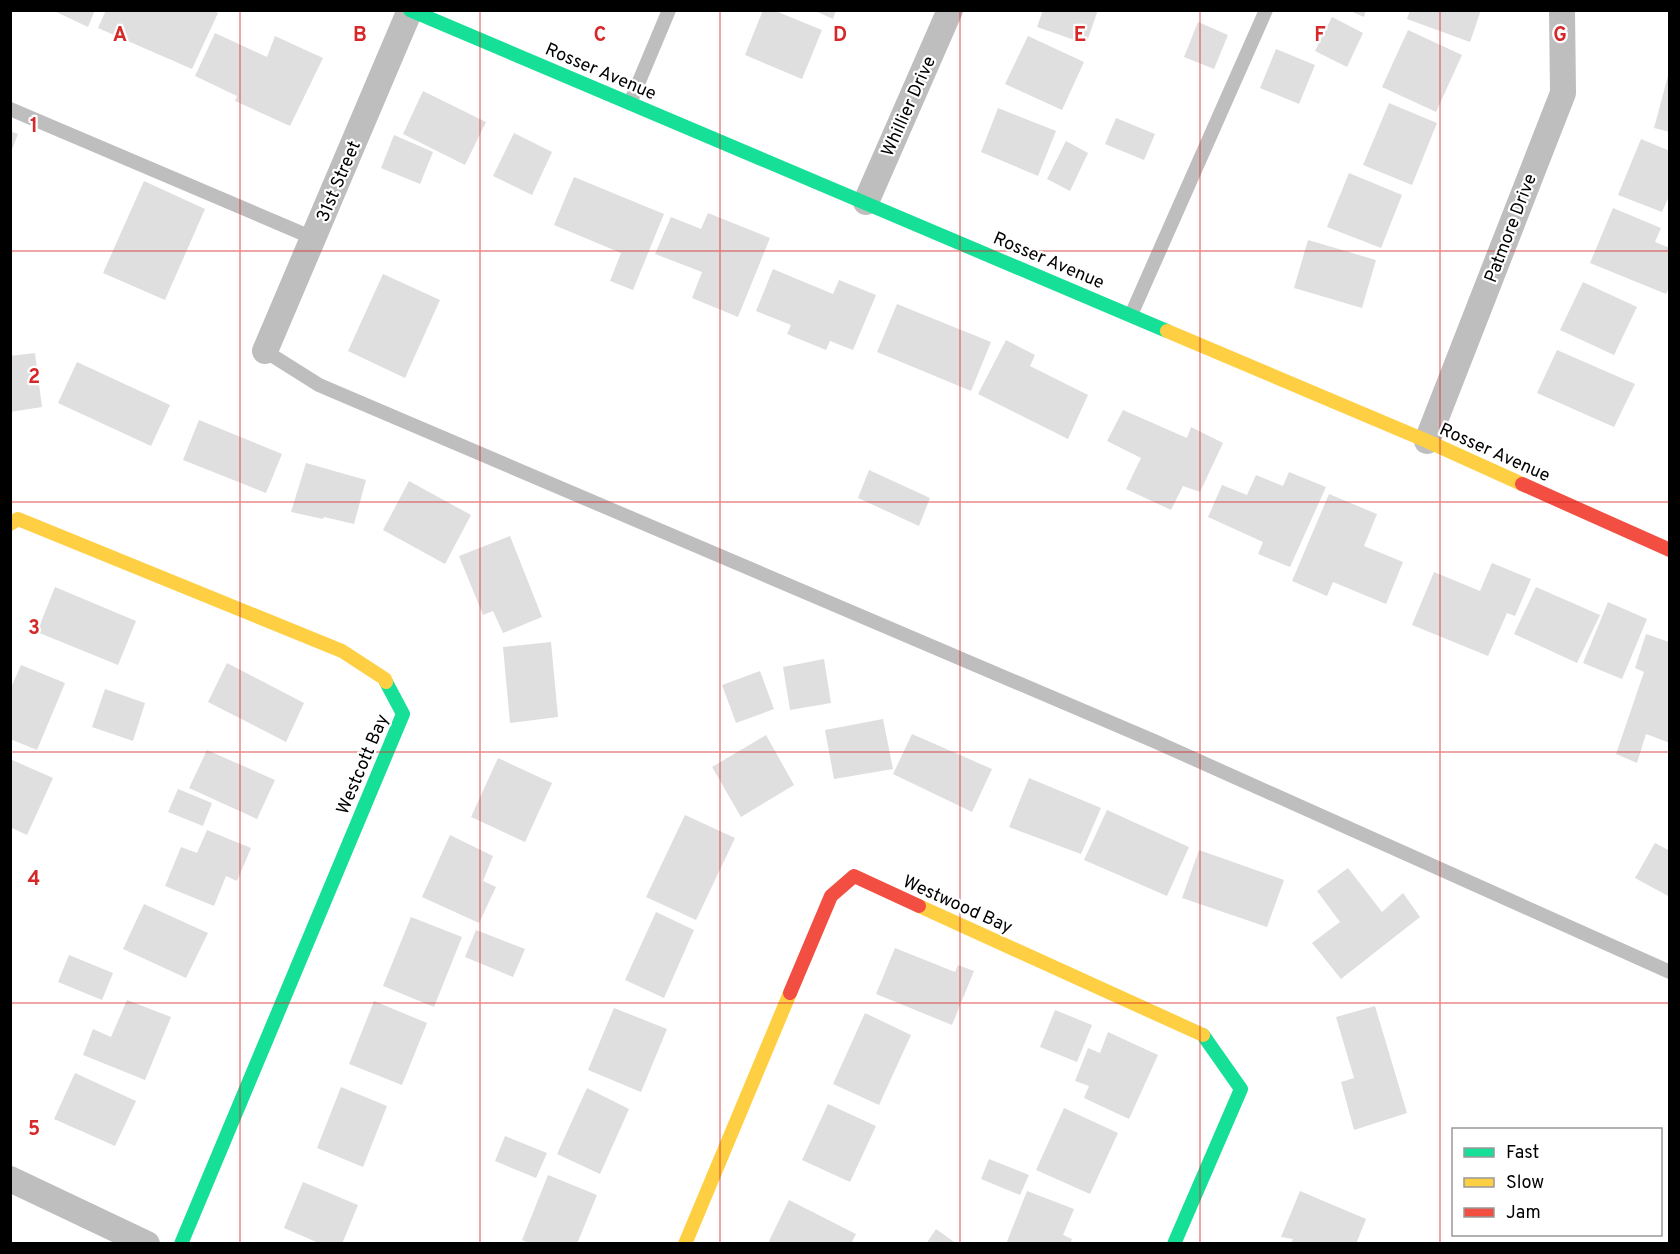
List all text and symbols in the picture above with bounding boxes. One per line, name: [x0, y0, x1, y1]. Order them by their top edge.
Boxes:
text: A: [113, 23, 127, 49]
text: B: [353, 23, 367, 49]
text: C: [594, 23, 606, 49]
text: D: [833, 23, 847, 49]
text: E: [1074, 23, 1086, 49]
text: F: [1314, 23, 1326, 49]
text: G: [1553, 23, 1567, 49]
street label: Rosser Avenue: [541, 39, 660, 106]
street label: Whillier Drive: [877, 53, 942, 160]
text: 1: [30, 114, 38, 140]
street label: 31st Street: [312, 138, 367, 226]
street label: Patmore Drive: [1480, 171, 1543, 286]
street label: Rosser Avenue: [989, 228, 1108, 295]
text: 2: [28, 365, 40, 391]
street label: Rosser Avenue: [1436, 419, 1553, 488]
text: 3: [28, 616, 40, 642]
street label: Westcott Bay: [332, 711, 395, 818]
text: 4: [28, 867, 40, 893]
street label: Westwood Bay: [899, 871, 1016, 940]
text: 5: [28, 1117, 40, 1143]
legend: [1452, 1128, 1662, 1236]
text: Fast: [1506, 1142, 1539, 1165]
text: Slow: [1506, 1172, 1544, 1195]
text: Jam: [1506, 1202, 1541, 1225]

